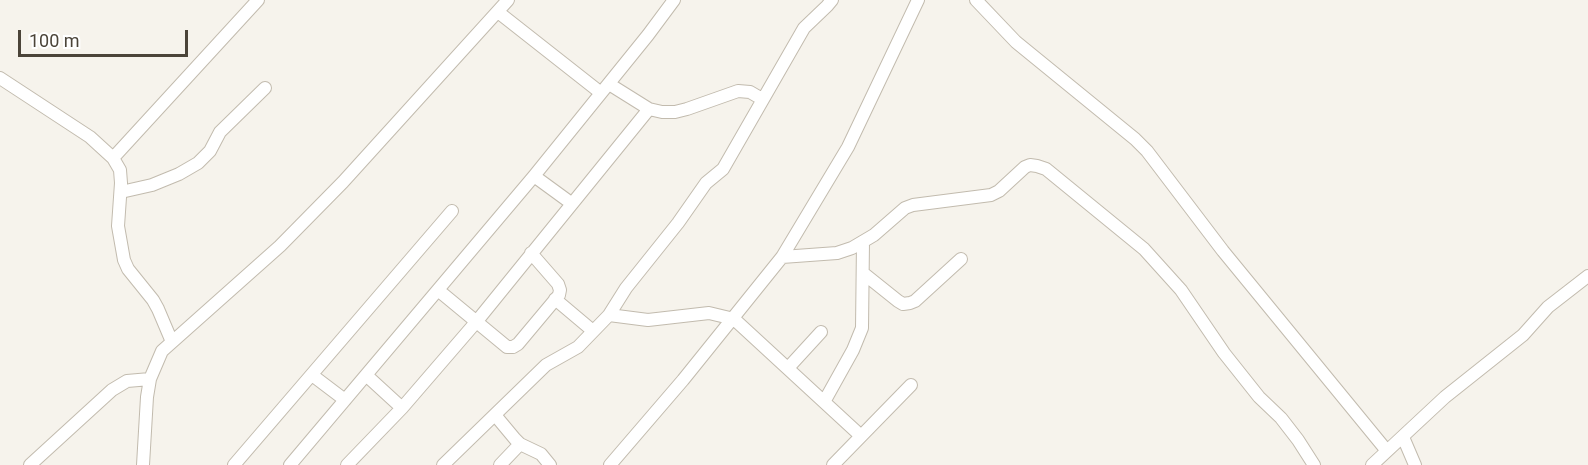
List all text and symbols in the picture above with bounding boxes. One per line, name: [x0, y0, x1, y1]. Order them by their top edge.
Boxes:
scale bar: [21, 18, 190, 56]
text: 100 m: [29, 30, 80, 51]

